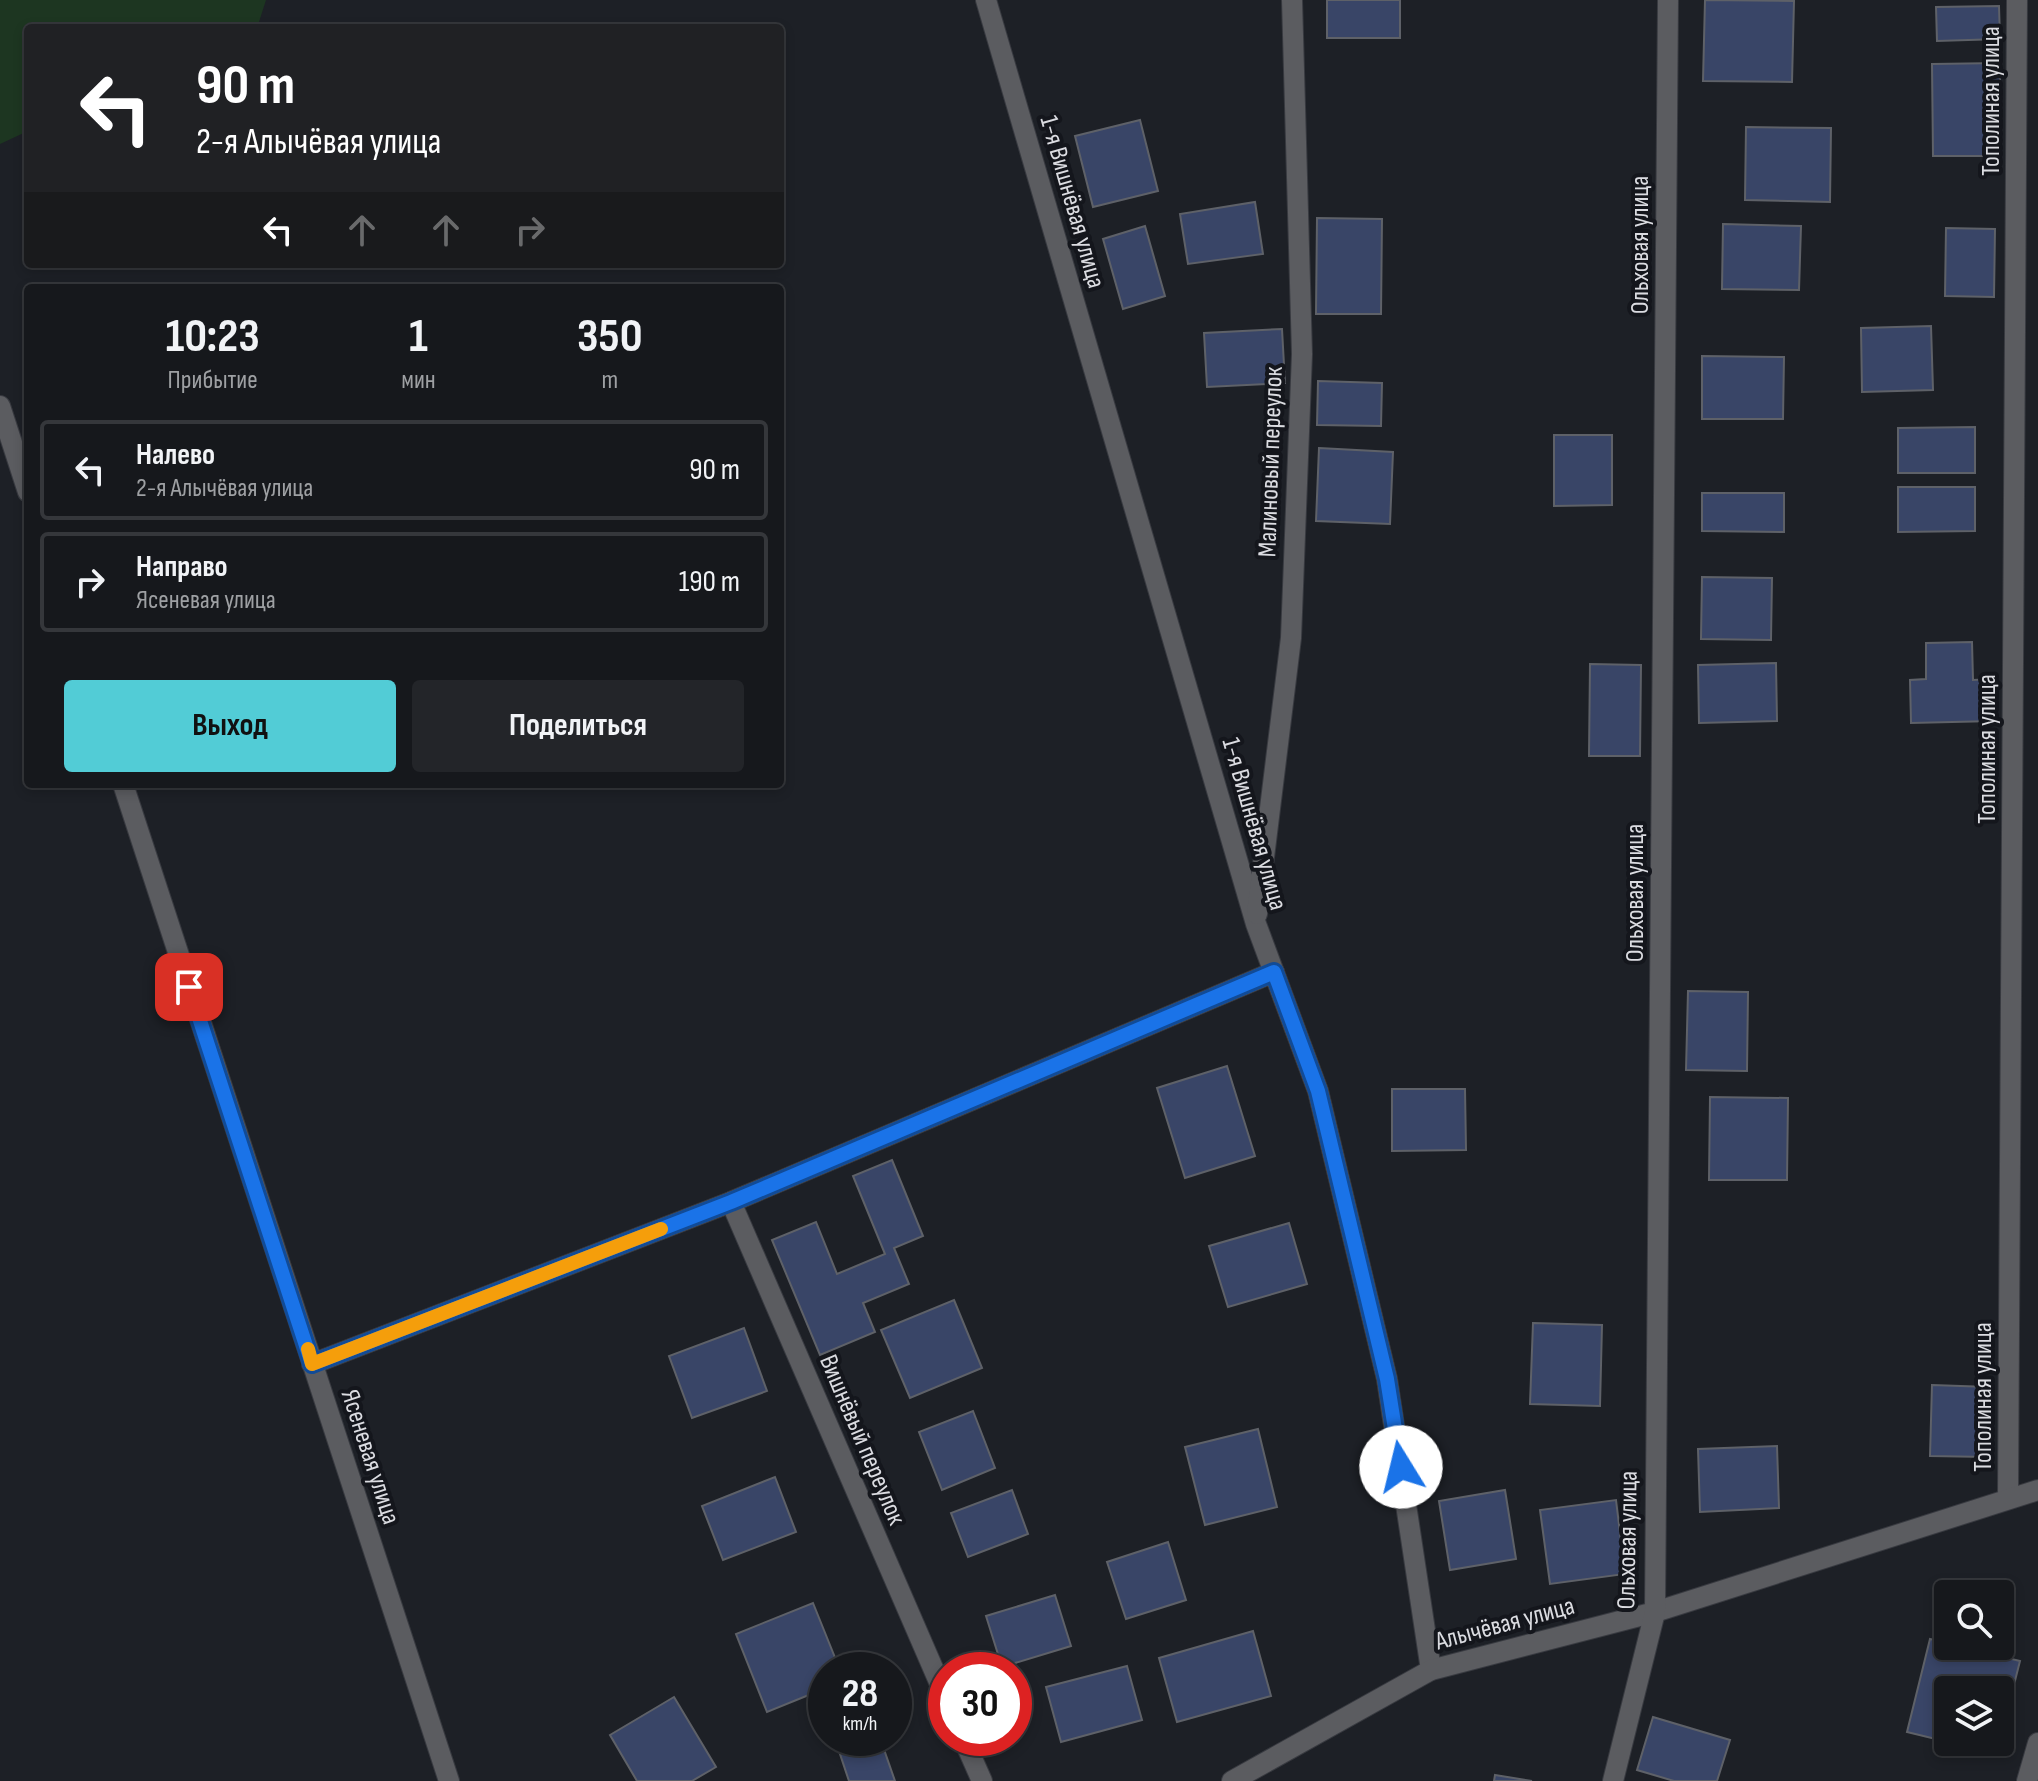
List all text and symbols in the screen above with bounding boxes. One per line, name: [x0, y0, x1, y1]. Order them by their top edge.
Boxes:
street label: Тополиная улица: [1976, 26, 2007, 176]
text: 90 m: [196, 53, 295, 120]
icon: left: [64, 56, 168, 160]
street label: 1-я Вишнёвая улица: [1033, 112, 1111, 292]
text: 2-я Алычёвая улица: [196, 121, 441, 164]
street label: Ольховая улица: [1625, 176, 1656, 314]
icon: left: [256, 208, 300, 252]
icon: ahead: [340, 208, 384, 252]
icon: ahead: [424, 208, 468, 252]
icon: right: [508, 208, 552, 252]
text: 10:23: [165, 308, 260, 365]
text: 1: [409, 308, 428, 365]
text: 350: [577, 308, 643, 365]
text: Прибытие: [168, 365, 258, 396]
text: мин: [401, 365, 436, 396]
text: m: [601, 365, 618, 396]
street label: Малиновый переулок: [1252, 366, 1290, 558]
text: Налево: [136, 437, 215, 473]
icon: left: [68, 448, 112, 492]
text: 90 m: [689, 452, 740, 488]
text: 2-я Алычёвая улица: [136, 473, 313, 504]
text: Направо: [136, 549, 228, 585]
icon: right: [68, 560, 112, 604]
text: 190 m: [679, 564, 740, 600]
text: Ясеневая улица: [136, 585, 276, 616]
street label: Тополиная улица: [1972, 674, 2003, 824]
button: Выход: [64, 680, 396, 772]
button: Поделиться: [412, 680, 744, 772]
street label: 1-я Вишнёвая улица: [1215, 734, 1293, 914]
street label: Ольховая улица: [1620, 824, 1651, 962]
pin: [155, 953, 223, 1021]
icon: arrive: [167, 965, 211, 1009]
street label: Тополиная улица: [1968, 1322, 1999, 1472]
street label: Вишнёвый переулок: [812, 1350, 912, 1530]
street label: Ясеневая улица: [334, 1386, 406, 1528]
position arrow: [1359, 1425, 1443, 1509]
street label: Ольховая улица: [1611, 1470, 1645, 1610]
map controls: [1934, 1580, 2014, 1756]
button: search: [1934, 1580, 2014, 1660]
street label: Алычёвая улица: [1431, 1591, 1578, 1658]
speed limit sign: 30: [928, 1652, 1032, 1756]
text: 28: [842, 1670, 878, 1718]
button: layers: [1934, 1676, 2014, 1756]
text: km/h: [843, 1712, 877, 1736]

